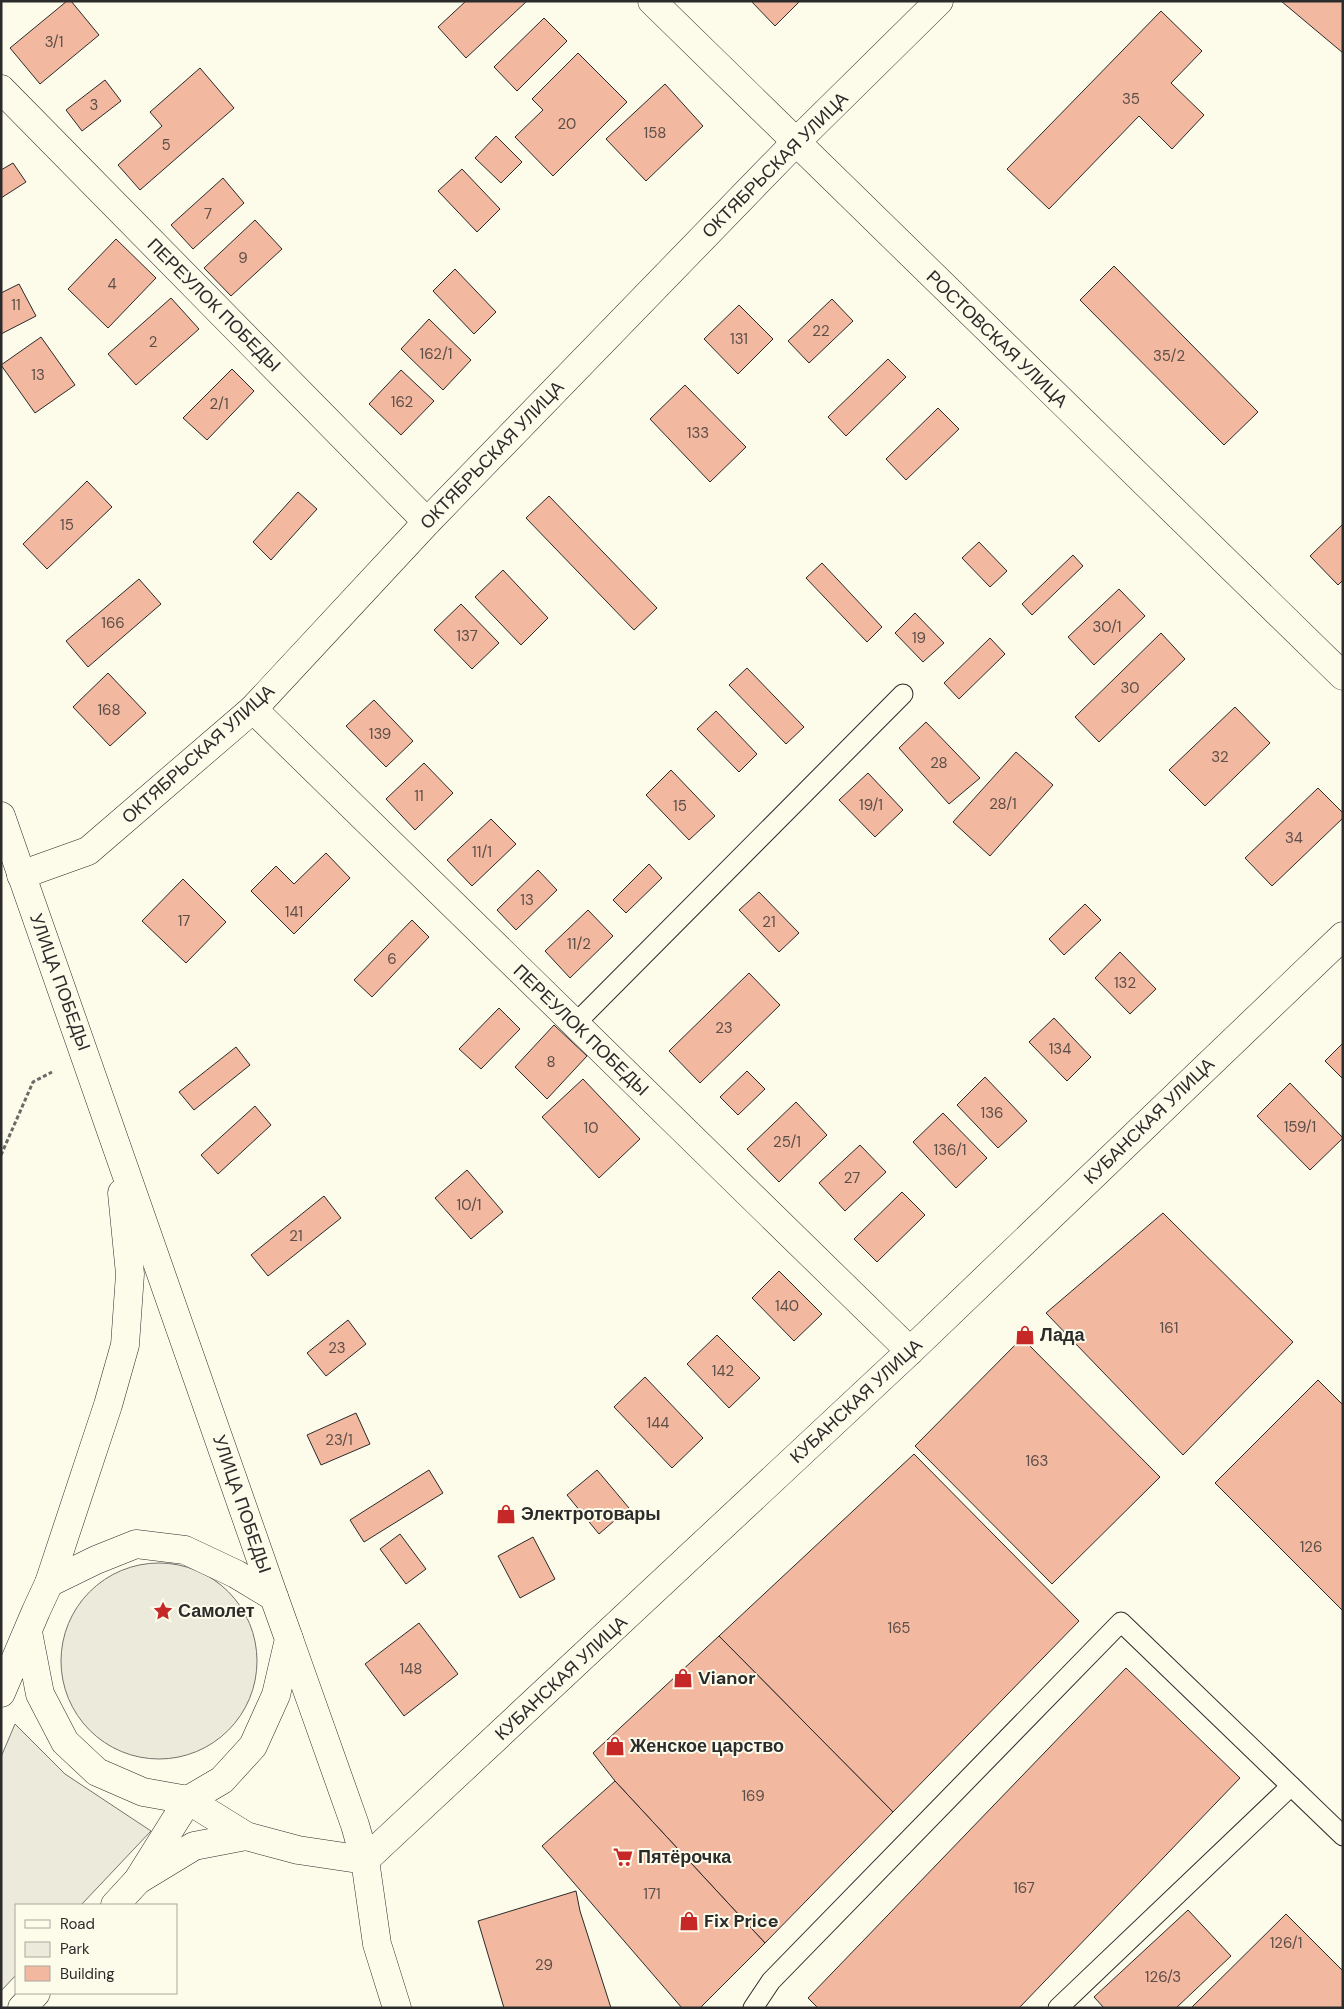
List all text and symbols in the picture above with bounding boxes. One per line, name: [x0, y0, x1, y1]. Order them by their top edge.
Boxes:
house number: 3/1: [45, 32, 63, 52]
street label: ОКТЯБРЬСКАЯ УЛИЦА: [697, 87, 853, 243]
house number: 35: [1122, 89, 1140, 109]
house number: 3: [90, 95, 98, 115]
house number: 20: [558, 114, 576, 134]
house number: 158: [644, 123, 666, 143]
house number: 5: [161, 135, 171, 155]
house number: 7: [204, 204, 212, 224]
street label: ПЕРЕУЛОК ПОБЕДЫ: [142, 233, 286, 377]
house number: 9: [238, 248, 248, 268]
street label: РОСТОВСКАЯ УЛИЦА: [921, 265, 1073, 413]
house number: 4: [107, 274, 117, 294]
house number: 11: [11, 295, 21, 315]
house number: 22: [812, 321, 830, 341]
house number: 131: [730, 329, 748, 349]
house number: 2: [149, 332, 157, 352]
house number: 162/1: [420, 344, 452, 364]
house number: 35/2: [1153, 346, 1185, 366]
house number: 13: [31, 365, 45, 385]
street label: ОКТЯБРЬСКАЯ УЛИЦА: [415, 376, 569, 534]
house number: 162: [391, 392, 413, 412]
house number: 2/1: [209, 394, 229, 414]
house number: 133: [687, 423, 709, 443]
house number: 15: [60, 515, 74, 535]
house number: 166: [101, 613, 125, 633]
house number: 30/1: [1092, 617, 1122, 637]
house number: 137: [456, 626, 478, 646]
house number: 19: [912, 628, 926, 648]
house number: 30: [1120, 678, 1140, 698]
street label: ОКТЯБРЬСКАЯ УЛИЦА: [117, 679, 279, 829]
house number: 168: [97, 700, 121, 720]
house number: 139: [369, 724, 391, 744]
house number: 32: [1211, 747, 1229, 767]
house number: 28: [930, 753, 948, 773]
house number: 11: [414, 786, 424, 806]
house number: 28/1: [989, 794, 1017, 814]
house number: 19/1: [859, 795, 883, 815]
house number: 15: [673, 796, 687, 816]
house number: 34: [1285, 828, 1303, 848]
house number: 11/1: [472, 842, 492, 862]
house number: 13: [520, 890, 534, 910]
house number: 141: [285, 902, 303, 922]
street label: УЛИЦА ПОБЕДЫ: [24, 910, 96, 1054]
house number: 17: [178, 911, 190, 931]
house number: 21: [762, 912, 776, 932]
house number: 11/2: [567, 934, 591, 954]
house number: 6: [387, 949, 397, 969]
street label: ПЕРЕУЛОК ПОБЕДЫ: [508, 959, 654, 1101]
house number: 132: [1114, 973, 1136, 993]
house number: 23: [715, 1018, 733, 1038]
house number: 134: [1049, 1039, 1071, 1059]
house number: 8: [546, 1052, 556, 1072]
street label: КУБАНСКАЯ УЛИЦА: [1079, 1052, 1219, 1190]
house number: 136: [981, 1103, 1003, 1123]
house number: 159/1: [1284, 1117, 1316, 1137]
house number: 10: [584, 1118, 598, 1138]
house number: 25/1: [773, 1132, 801, 1152]
house number: 136/1: [934, 1140, 966, 1160]
house number: 27: [844, 1168, 860, 1188]
house number: 10/1: [457, 1195, 481, 1215]
house number: 21: [289, 1226, 303, 1246]
house number: 140: [775, 1296, 799, 1316]
house number: 161: [1160, 1318, 1178, 1338]
place label: Лада: [1040, 1323, 1086, 1347]
shop icon: Лада: [1014, 1324, 1036, 1346]
street label: КУБАНСКАЯ УЛИЦА: [785, 1333, 927, 1469]
house number: 23: [328, 1338, 346, 1358]
house number: 142: [712, 1361, 734, 1381]
house number: 144: [647, 1413, 669, 1433]
house number: 23/1: [325, 1430, 353, 1450]
street label: УЛИЦА ПОБЕДЫ: [207, 1432, 277, 1576]
house number: 163: [1026, 1451, 1048, 1471]
place label: Электротовары: [521, 1502, 661, 1526]
shop icon: Электротовары: [495, 1503, 517, 1525]
house number: 126: [1300, 1537, 1322, 1557]
place label: Самолет: [178, 1599, 255, 1623]
place icon: Самолет: [152, 1600, 174, 1622]
street label: КУБАНСКАЯ УЛИЦА: [490, 1610, 632, 1746]
house number: 165: [888, 1618, 910, 1638]
house number: 148: [400, 1659, 422, 1679]
place label: Vianor: [698, 1666, 756, 1690]
shop icon: Vianor: [672, 1667, 694, 1689]
place label: Женское царство: [629, 1734, 784, 1758]
shop icon: Женское царство: [604, 1735, 626, 1757]
house number: 169: [741, 1786, 765, 1806]
place label: Пятёрочка: [638, 1845, 732, 1869]
supermarket icon: Пятёрочка: [612, 1846, 634, 1868]
house number: 167: [1013, 1878, 1035, 1898]
house number: 171: [643, 1884, 661, 1904]
legend: [15, 1904, 178, 1994]
place label: Fix Price: [704, 1909, 779, 1933]
shop icon: Fix Price: [678, 1910, 700, 1932]
text: Road: [60, 1914, 95, 1934]
house number: 126/1: [1270, 1933, 1302, 1953]
text: Park: [60, 1939, 90, 1959]
house number: 29: [535, 1955, 553, 1975]
text: Building: [60, 1964, 115, 1984]
house number: 126/3: [1145, 1967, 1181, 1987]

